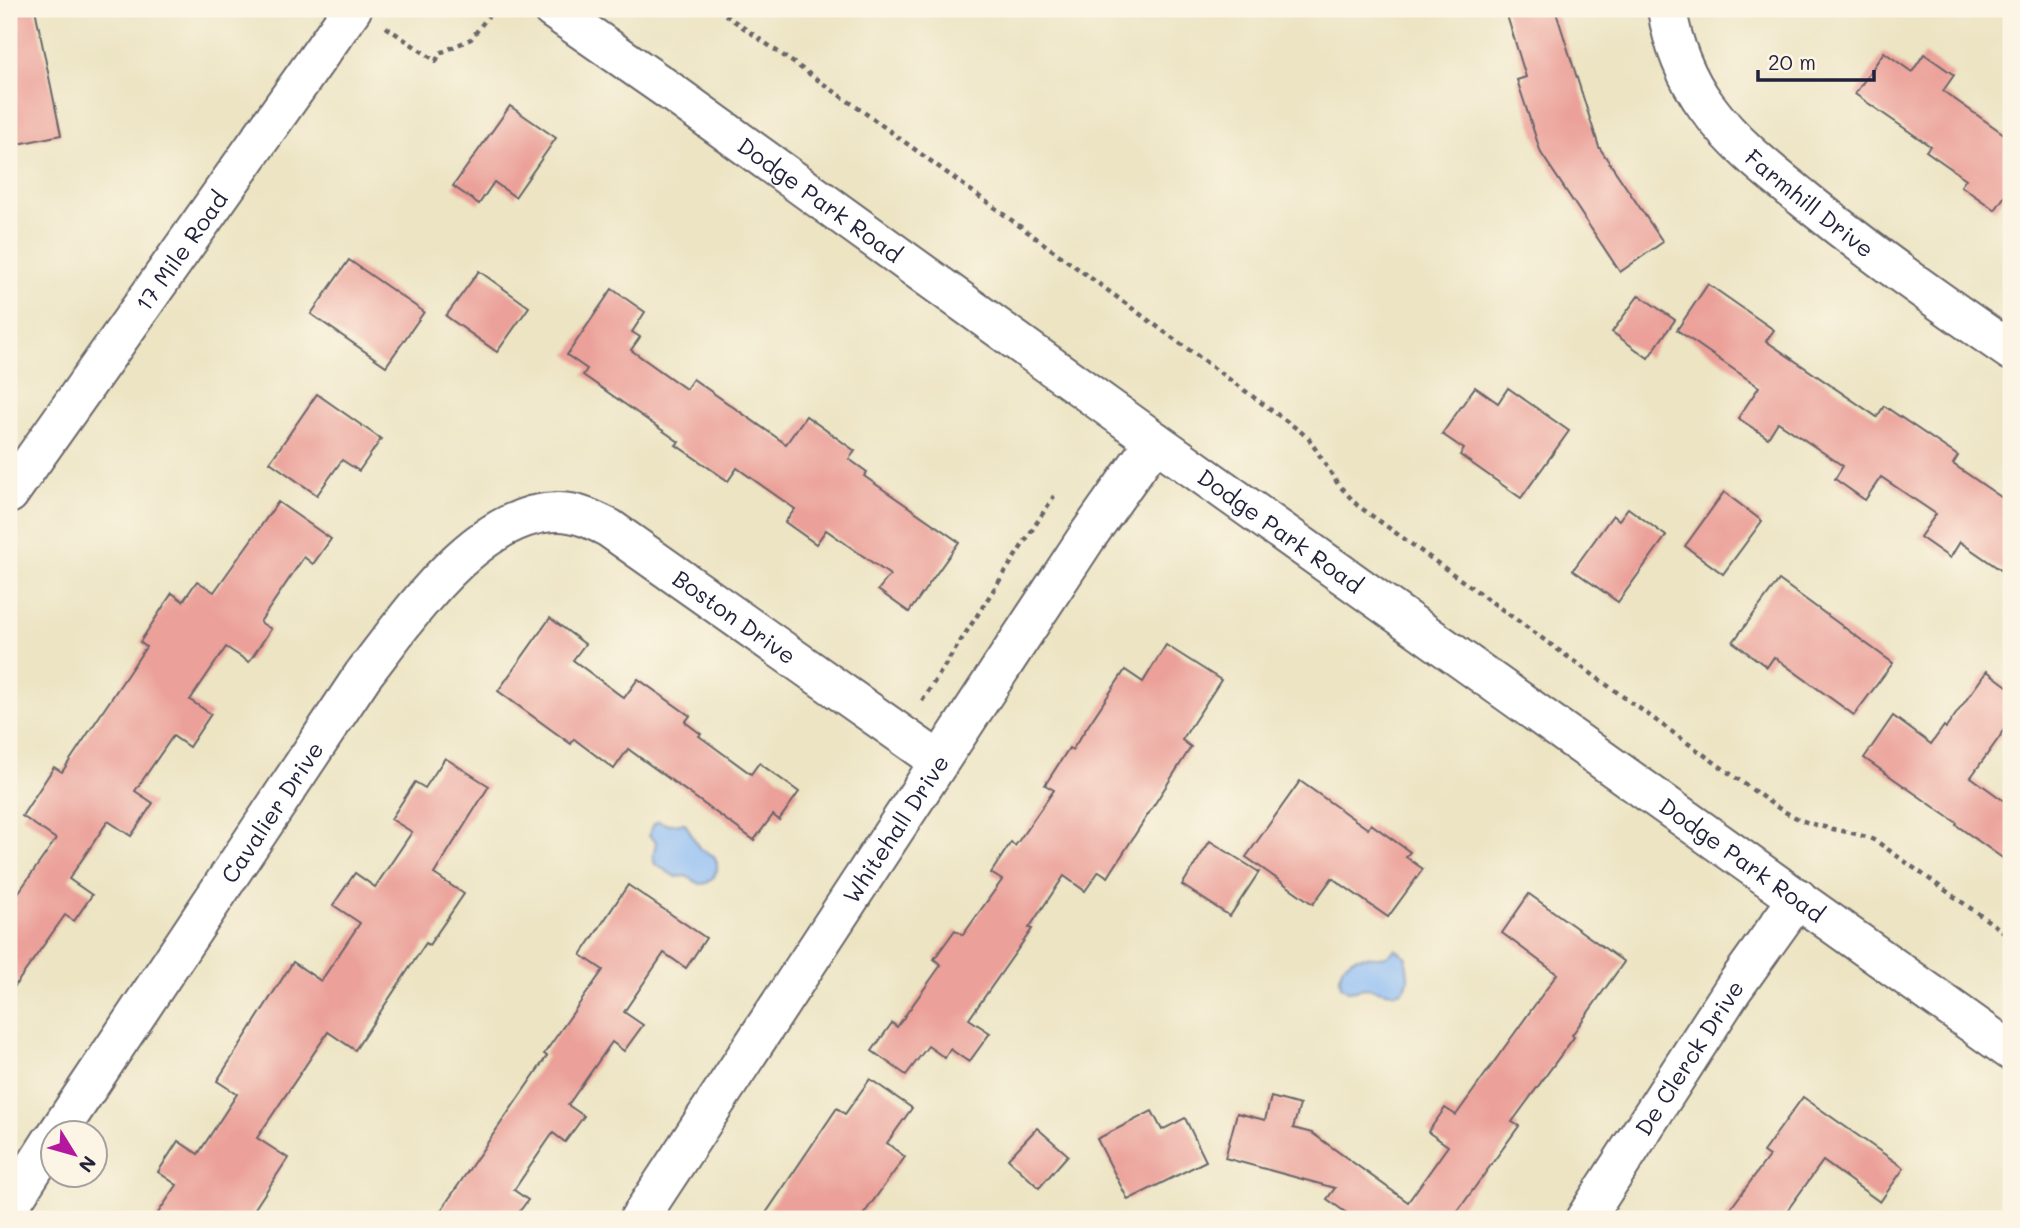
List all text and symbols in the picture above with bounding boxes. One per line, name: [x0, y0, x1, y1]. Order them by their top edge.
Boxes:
scale bar: [1758, 38, 1873, 82]
text: 20 m: [1768, 48, 1816, 75]
street label: Dodge Park Road: [732, 130, 908, 269]
street label: Farmhill Drive: [1739, 142, 1880, 264]
street label: 17 Mile Road: [128, 185, 234, 317]
street label: Dodge Park Road: [1192, 461, 1369, 600]
street label: Boston Drive: [667, 563, 802, 670]
street label: Cavalier Drive: [214, 735, 330, 889]
street label: Whitehall Drive: [836, 749, 955, 909]
street label: Dodge Park Road: [1654, 790, 1831, 929]
street label: De Clerck Drive: [1628, 974, 1750, 1141]
north arrow: [38, 1120, 108, 1190]
text: N: [74, 1151, 102, 1178]

